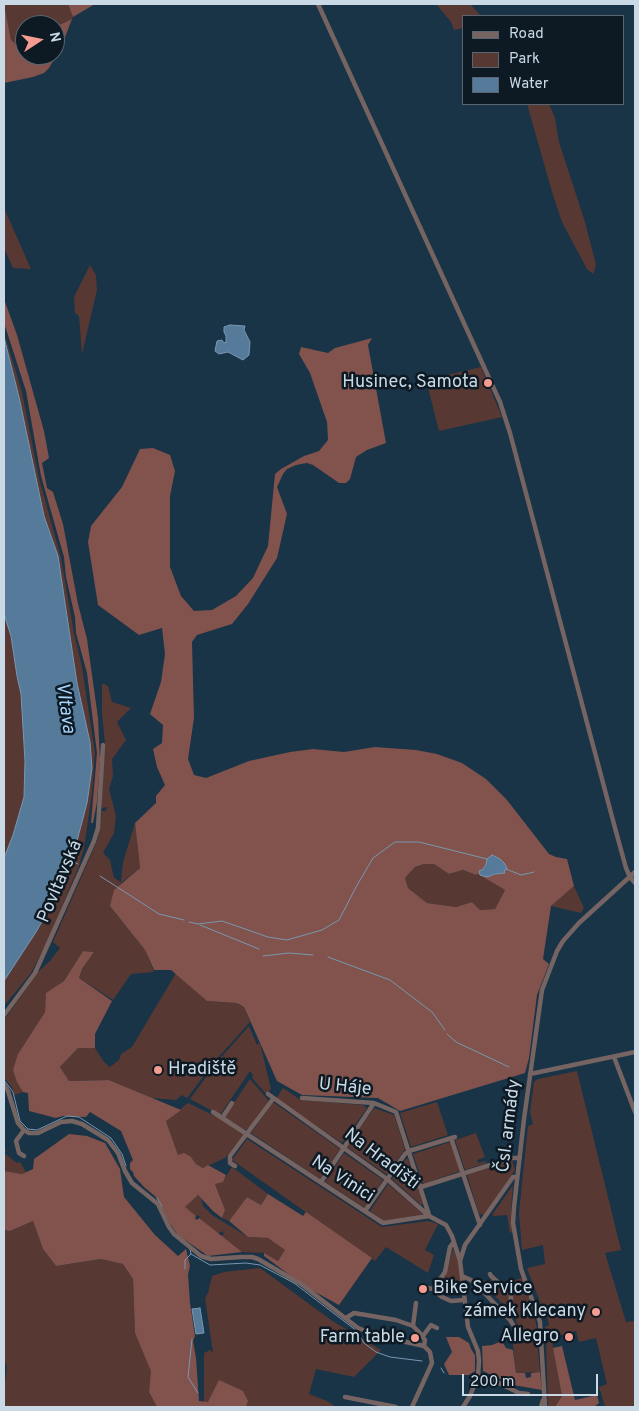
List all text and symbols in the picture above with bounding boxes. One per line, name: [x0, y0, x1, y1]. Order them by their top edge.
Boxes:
north arrow: [15, 15, 65, 65]
legend: [462, 15, 624, 105]
text: Road: [509, 25, 544, 44]
text: N: [45, 31, 64, 44]
text: Park: [509, 50, 540, 69]
text: Water: [509, 75, 548, 94]
place label: Husinec, Samota: [342, 372, 478, 394]
marker: Husinec, Samota: [482, 377, 494, 389]
water label: Vltava: [49, 681, 79, 735]
street label: Povltavská: [34, 837, 88, 927]
place label: Hradiště: [168, 1059, 236, 1081]
marker: Hradiště: [152, 1064, 164, 1076]
street label: U Háje: [318, 1074, 372, 1102]
street label: Čsl. armády: [494, 1078, 526, 1174]
street label: Na Hradišti: [339, 1125, 423, 1195]
street label: Na Vinici: [307, 1152, 377, 1208]
place label: Bike Service: [433, 1278, 532, 1300]
marker: Bike Service: [417, 1283, 429, 1295]
place label: zámek Klecany: [464, 1301, 586, 1323]
marker: zámek Klecany: [590, 1306, 602, 1318]
place label: Allegro: [500, 1326, 559, 1348]
place label: Farm table: [320, 1327, 405, 1349]
marker: Allegro: [563, 1331, 575, 1343]
marker: Farm table: [409, 1332, 421, 1344]
scale bar: [464, 1364, 600, 1396]
text: 200 m: [470, 1373, 515, 1392]

